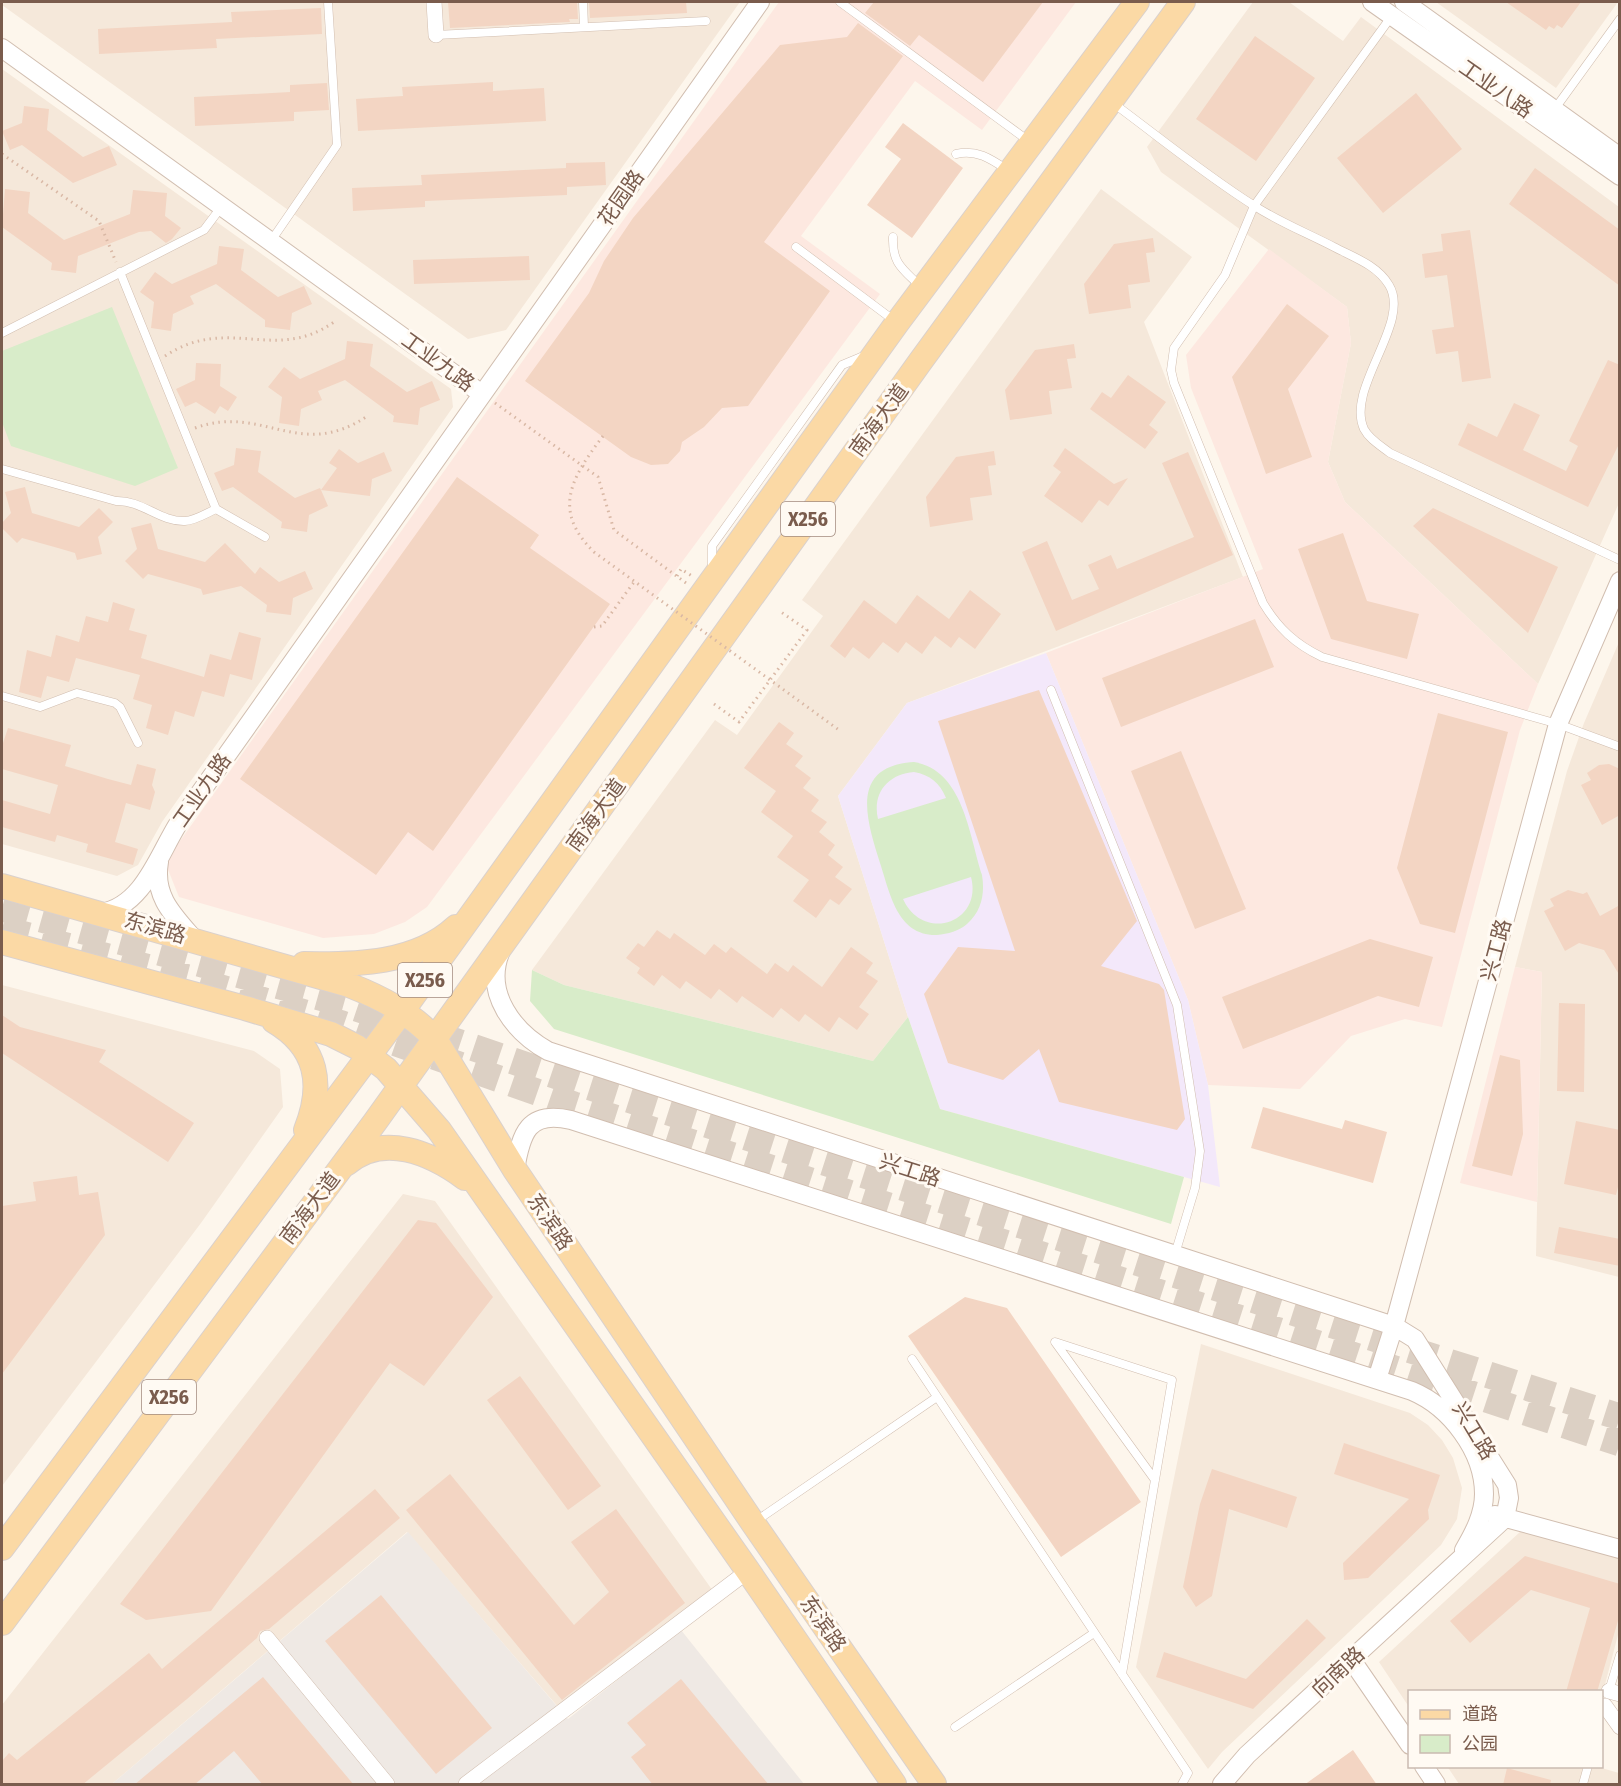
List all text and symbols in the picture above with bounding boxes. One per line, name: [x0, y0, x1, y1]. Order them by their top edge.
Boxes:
street label: 工业八路: [1454, 54, 1538, 124]
street label: 花园路: [592, 165, 650, 231]
street label: 工业九路: [396, 327, 480, 397]
street label: 南海大道: [844, 378, 914, 462]
road number: X256: [781, 502, 835, 536]
street label: 工业九路: [167, 748, 237, 832]
street label: 南海大道: [561, 773, 631, 857]
street label: 东滨路: [121, 907, 189, 949]
street label: 兴工路: [1475, 916, 1517, 984]
road number: X256: [398, 963, 452, 997]
street label: 兴工路: [876, 1148, 944, 1192]
street label: 南海大道: [274, 1167, 346, 1249]
street label: 东滨路: [522, 1189, 578, 1255]
road number: X256: [142, 1380, 196, 1414]
street label: 兴工路: [1447, 1397, 1501, 1465]
street label: 东滨路: [794, 1591, 852, 1657]
street label: 向南路: [1306, 1641, 1370, 1703]
legend: [1408, 1690, 1603, 1768]
text: 道路: [1462, 1703, 1498, 1725]
text: 公园: [1462, 1733, 1498, 1755]

